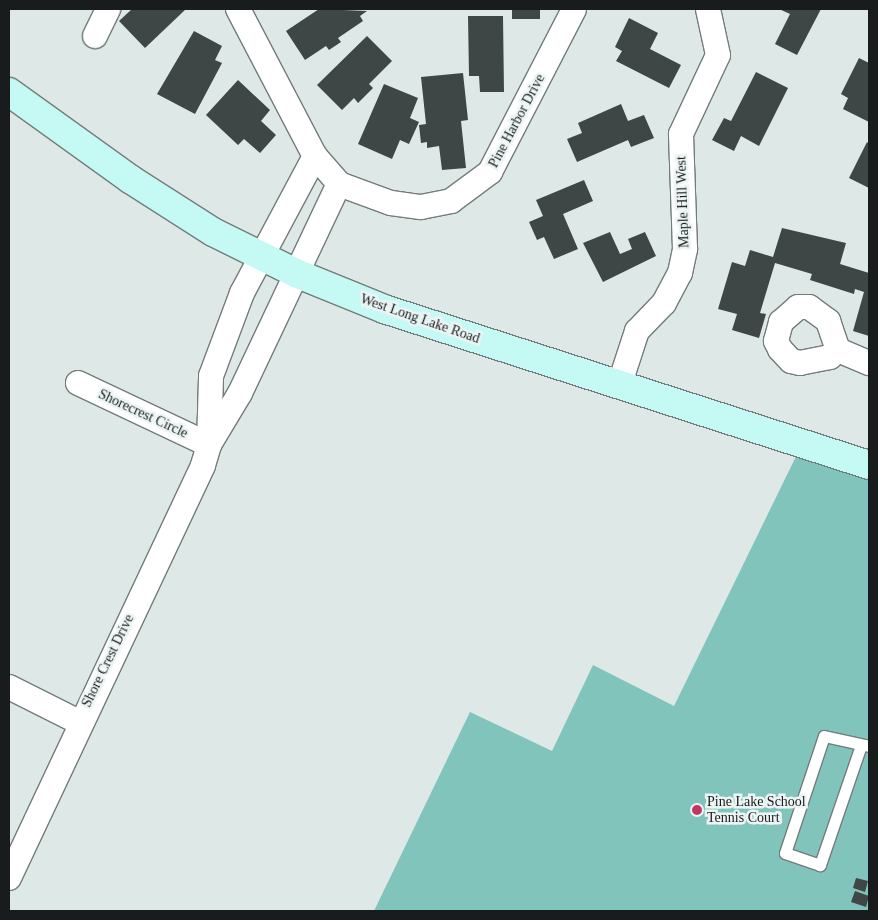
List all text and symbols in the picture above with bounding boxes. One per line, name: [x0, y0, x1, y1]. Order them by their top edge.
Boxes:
street label: Pine Harbor Drive: [485, 71, 549, 171]
street label: Maple Hill West: [673, 156, 693, 248]
street label: West Long Lake Road: [358, 291, 482, 347]
street label: Shorecrest Circle: [96, 386, 190, 442]
street label: Shore Crest Drive: [78, 612, 138, 710]
place label: Pine Lake School Tennis Court: [707, 794, 806, 826]
marker: Pine Lake School Tennis Court: [691, 804, 703, 816]

